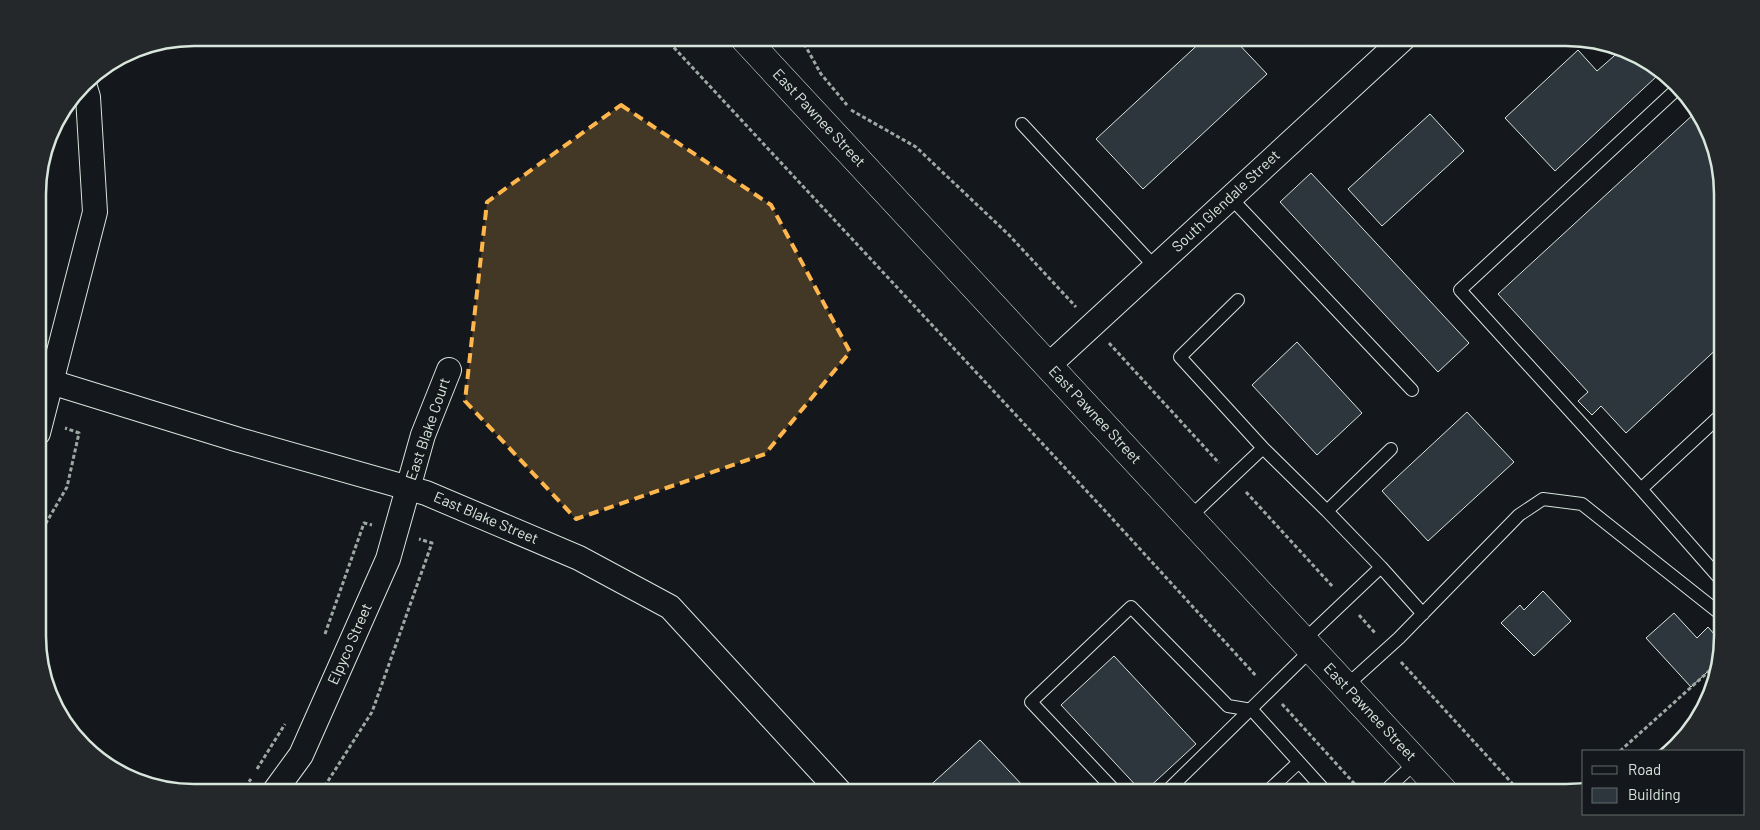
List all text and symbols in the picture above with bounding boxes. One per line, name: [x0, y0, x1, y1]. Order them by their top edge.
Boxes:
street label: East Pawnee Street: [770, 65, 870, 170]
street label: South Glendale Street: [1167, 145, 1283, 255]
street label: East Pawnee Street: [1046, 362, 1146, 467]
street label: East Blake Court: [401, 375, 453, 482]
street label: East Blake Street: [431, 487, 542, 547]
street label: Elpyco Street: [323, 600, 375, 687]
street label: East Pawnee Street: [1321, 659, 1421, 764]
legend: [1582, 750, 1745, 815]
text: Road: [1628, 760, 1661, 778]
text: Building: [1628, 785, 1681, 803]

